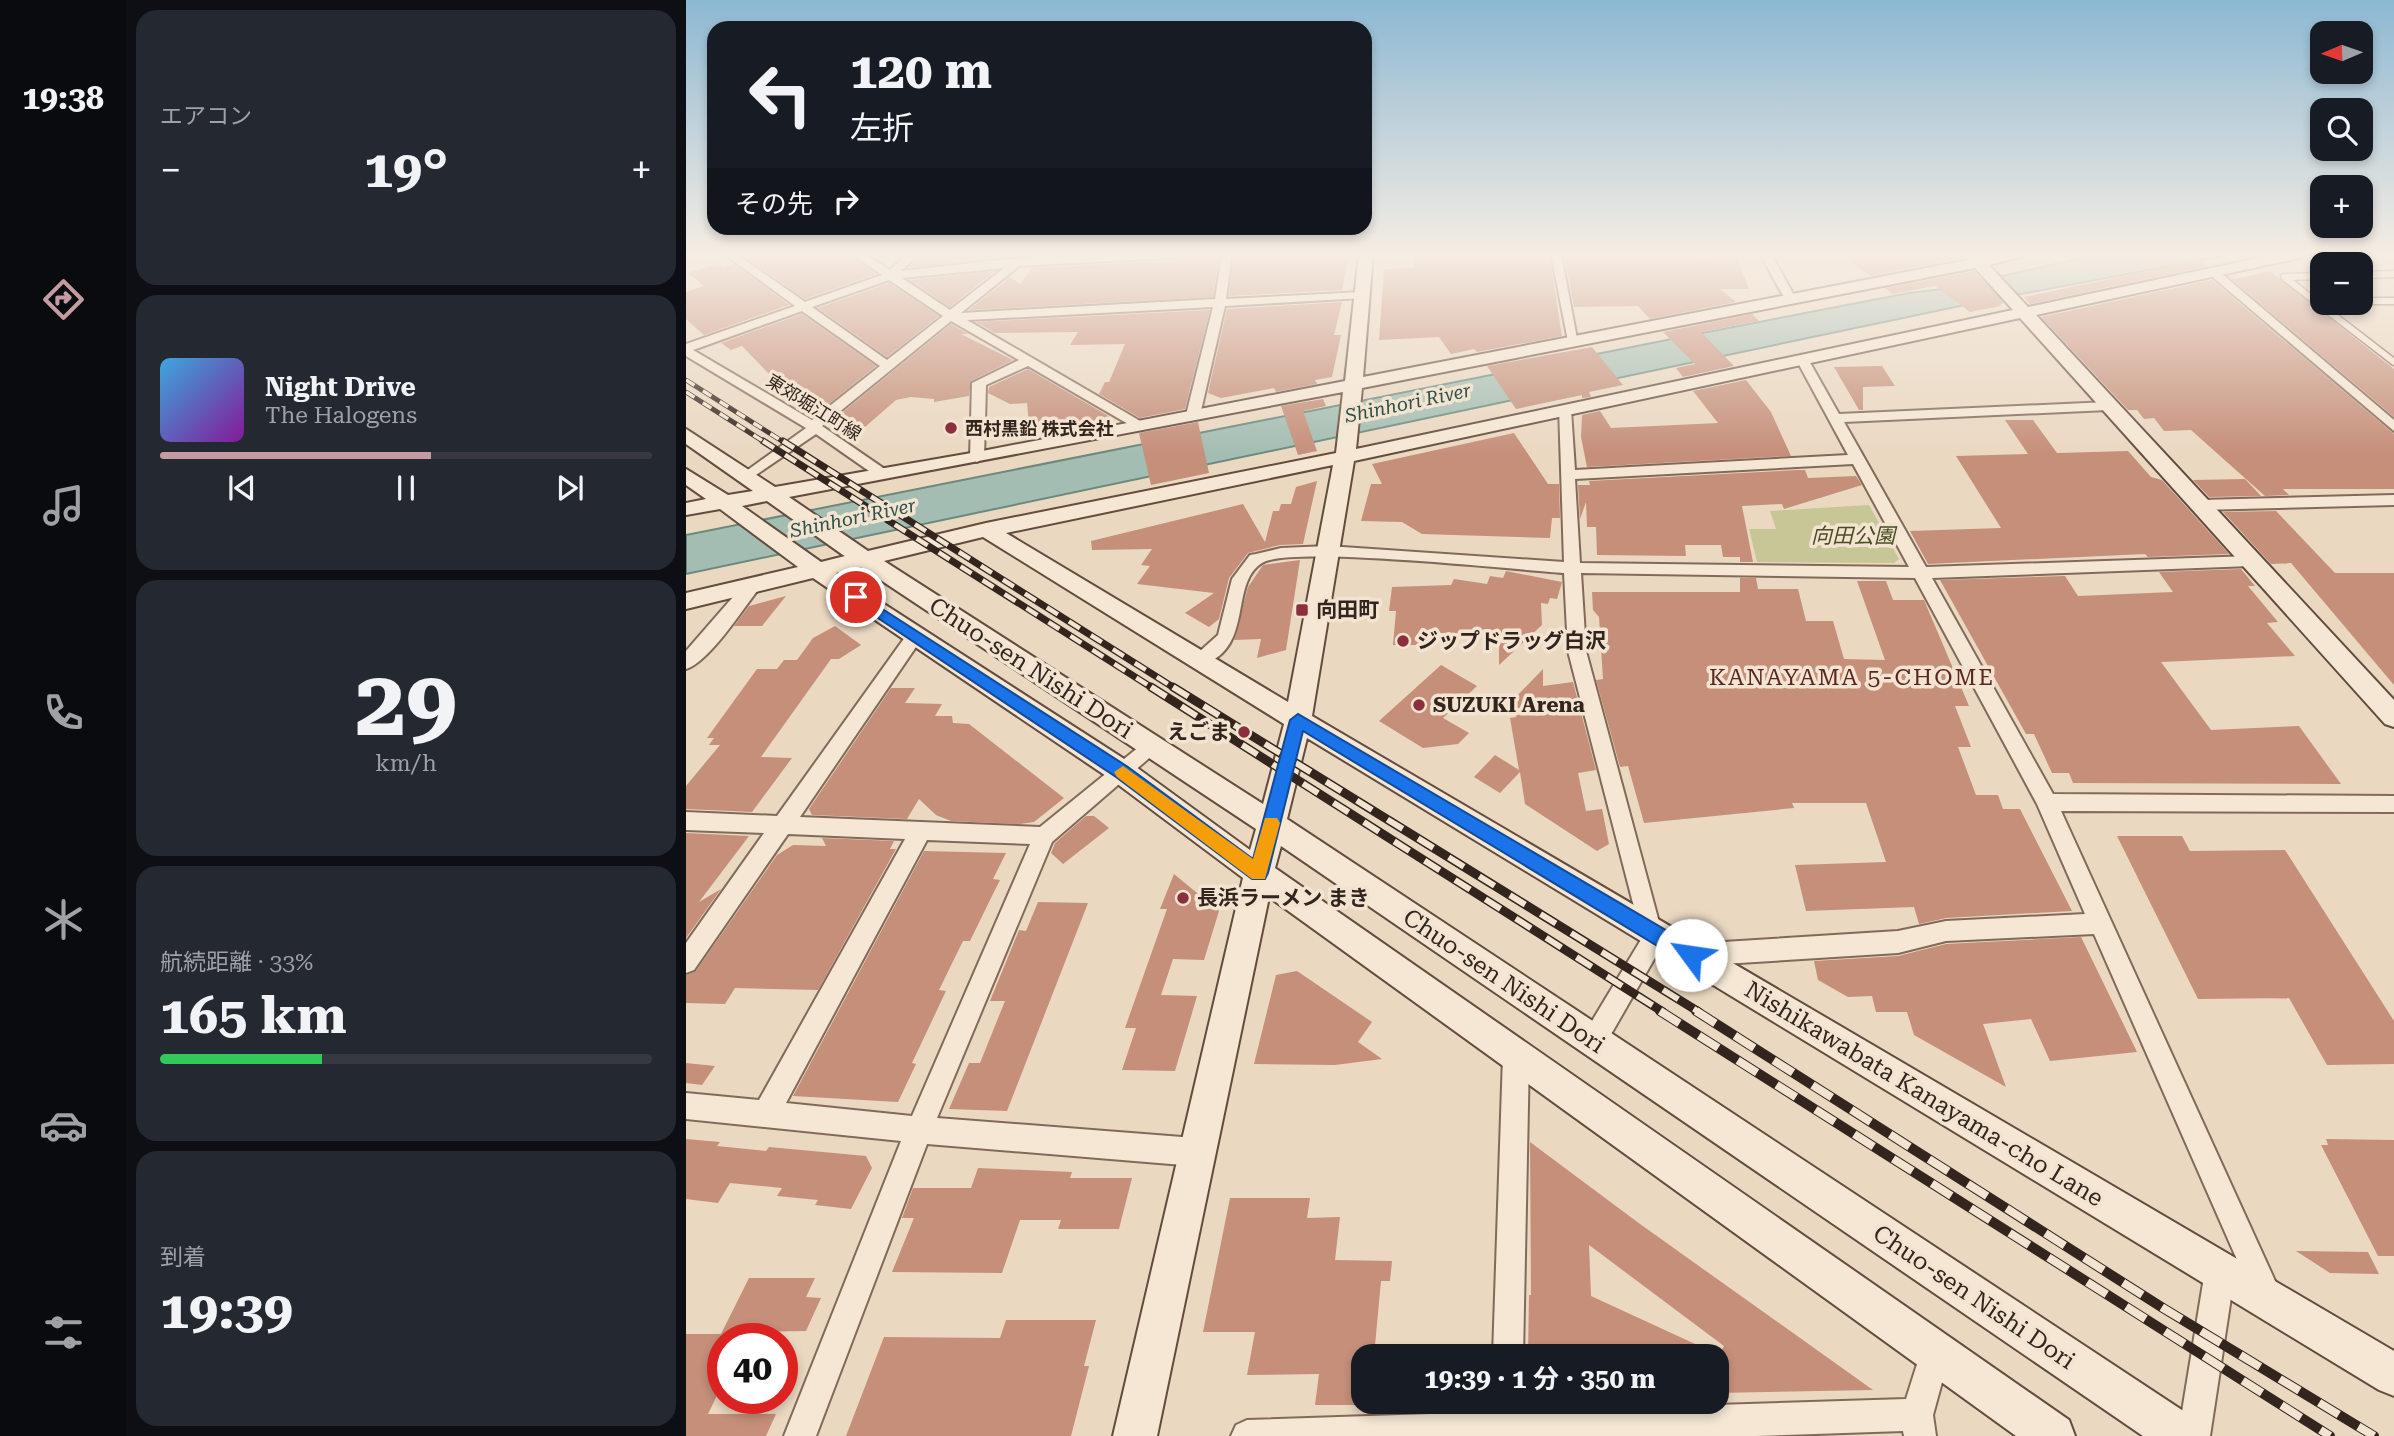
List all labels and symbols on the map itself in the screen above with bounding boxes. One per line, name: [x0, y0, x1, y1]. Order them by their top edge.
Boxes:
north arrow: [2310, 21, 2373, 84]
street label: 東郊堀江町線: [763, 369, 865, 445]
water label: Shinhori River: [1342, 378, 1473, 428]
place label: 西村黒鉛 株式会社: [965, 418, 1114, 439]
marker: 西村黒鉛 株式会社: [943, 420, 959, 436]
water label: Shinhori River: [787, 493, 918, 543]
park label: 向田公園: [1811, 524, 1898, 548]
pin: [826, 567, 886, 627]
street label: Chuo-sen Nishi Dori: [924, 592, 1138, 745]
place label: 向田町: [1316, 598, 1379, 622]
marker: 向田町: [1294, 602, 1310, 618]
place label: ジップドラッグ白沢: [1417, 629, 1606, 653]
marker: ジップドラッグ白沢: [1395, 633, 1411, 649]
district label: KANAYAMA 5-CHOME: [1709, 664, 1995, 691]
place label: SUZUKI Arena: [1433, 693, 1586, 717]
marker: SUZUKI Arena: [1411, 697, 1427, 713]
place label: えごま: [1167, 720, 1230, 744]
marker: えごま: [1236, 724, 1252, 740]
place label: 長浜ラーメン まき: [1197, 886, 1369, 910]
marker: 長浜ラーメン まき: [1175, 890, 1191, 906]
street label: Chuo-sen Nishi Dori: [1398, 903, 1610, 1059]
position arrow: [1654, 918, 1728, 992]
street label: Nishikawabata Kanayama-cho Lane: [1740, 976, 2108, 1212]
street label: Chuo-sen Nishi Dori: [1868, 1219, 2080, 1375]
speed limit sign: 40: [707, 1323, 798, 1414]

